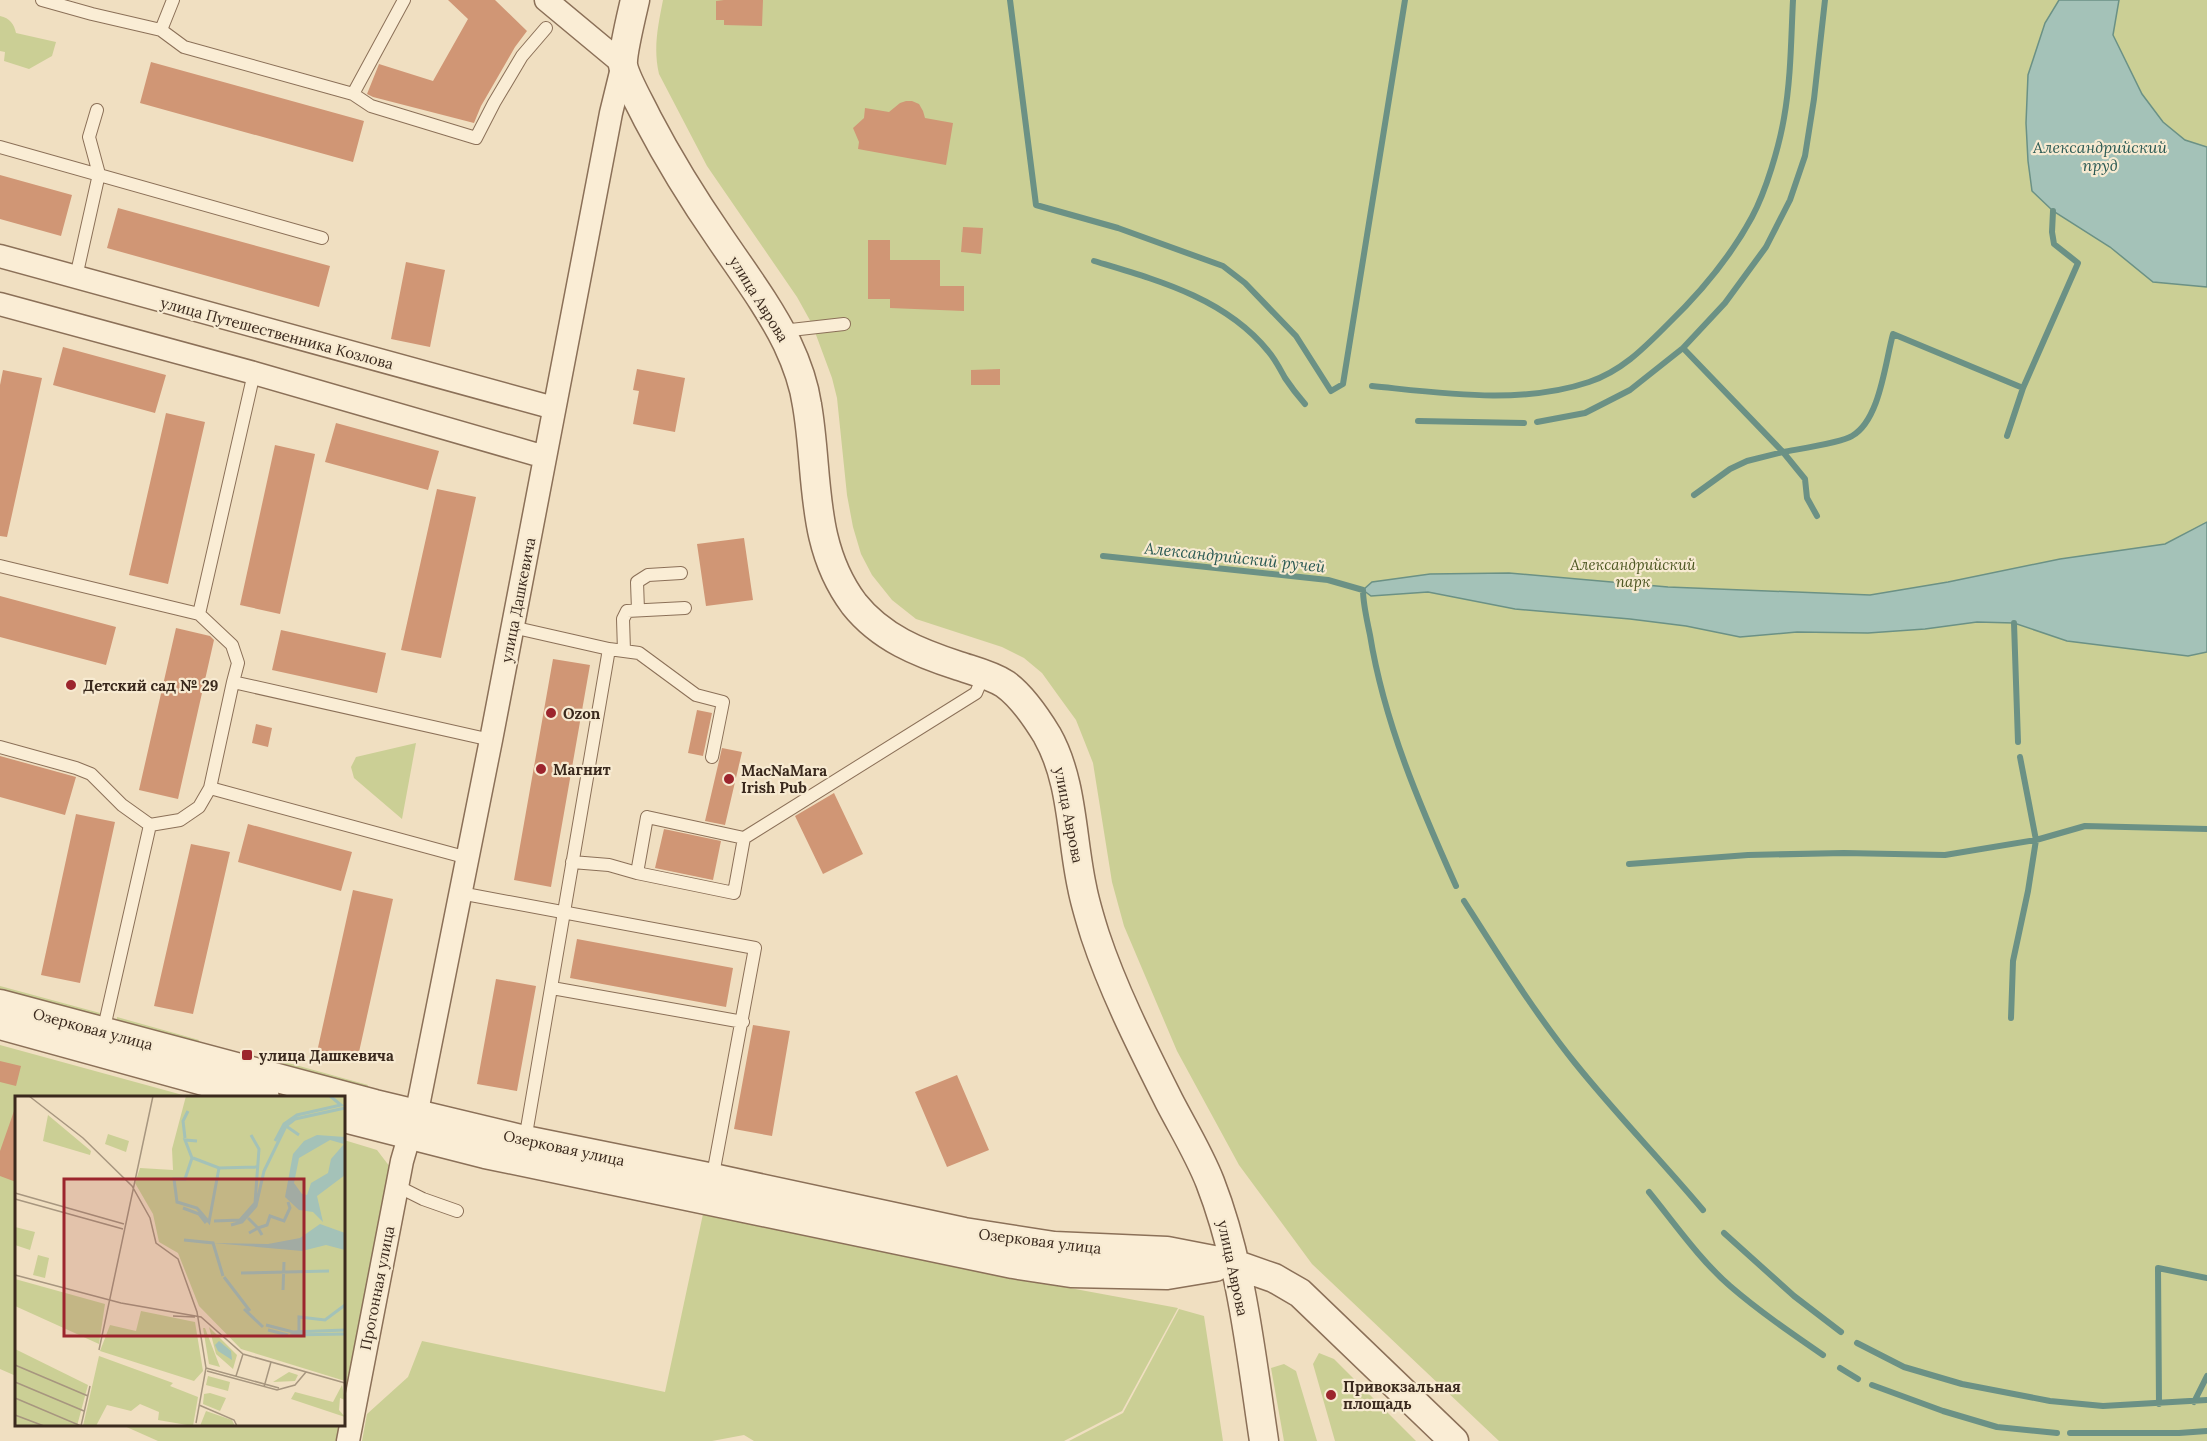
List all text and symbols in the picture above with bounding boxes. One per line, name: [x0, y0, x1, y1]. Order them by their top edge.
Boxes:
water label: Александрийский пруд: [2032, 137, 2167, 175]
street label: улица Аврова: [725, 253, 793, 346]
street label: улица Путешественника Козлова: [158, 293, 396, 373]
street label: улица Дашкевича: [497, 536, 539, 664]
water label: Александрийский ручей: [1143, 537, 1327, 577]
park label: Александрийский парк: [1569, 555, 1696, 591]
place label: Детский сад № 29: [83, 676, 218, 695]
marker: Детский сад № 29: [64, 678, 78, 692]
place label: Ozon: [563, 704, 601, 723]
marker: Ozon: [544, 706, 558, 720]
place label: Магнит: [553, 760, 611, 779]
place label: MacNaMara Irish Pub: [741, 761, 827, 797]
marker: Магнит: [534, 762, 548, 776]
street label: улица Аврова: [1050, 765, 1088, 865]
marker: MacNaMara Irish Pub: [722, 772, 736, 786]
street label: Озерковая улица: [31, 1004, 155, 1054]
place label: улица Дашкевича: [259, 1046, 394, 1065]
marker: улица Дашкевича: [240, 1048, 254, 1062]
inset map: [15, 1096, 345, 1426]
street label: Озерковая улица: [502, 1126, 627, 1170]
street label: улица Аврова: [1214, 1218, 1252, 1318]
street label: Прогонная улица: [356, 1224, 398, 1352]
street label: Озерковая улица: [978, 1224, 1103, 1258]
place label: Привокзальная площадь: [1343, 1377, 1461, 1413]
marker: Привокзальная площадь: [1324, 1388, 1338, 1402]

